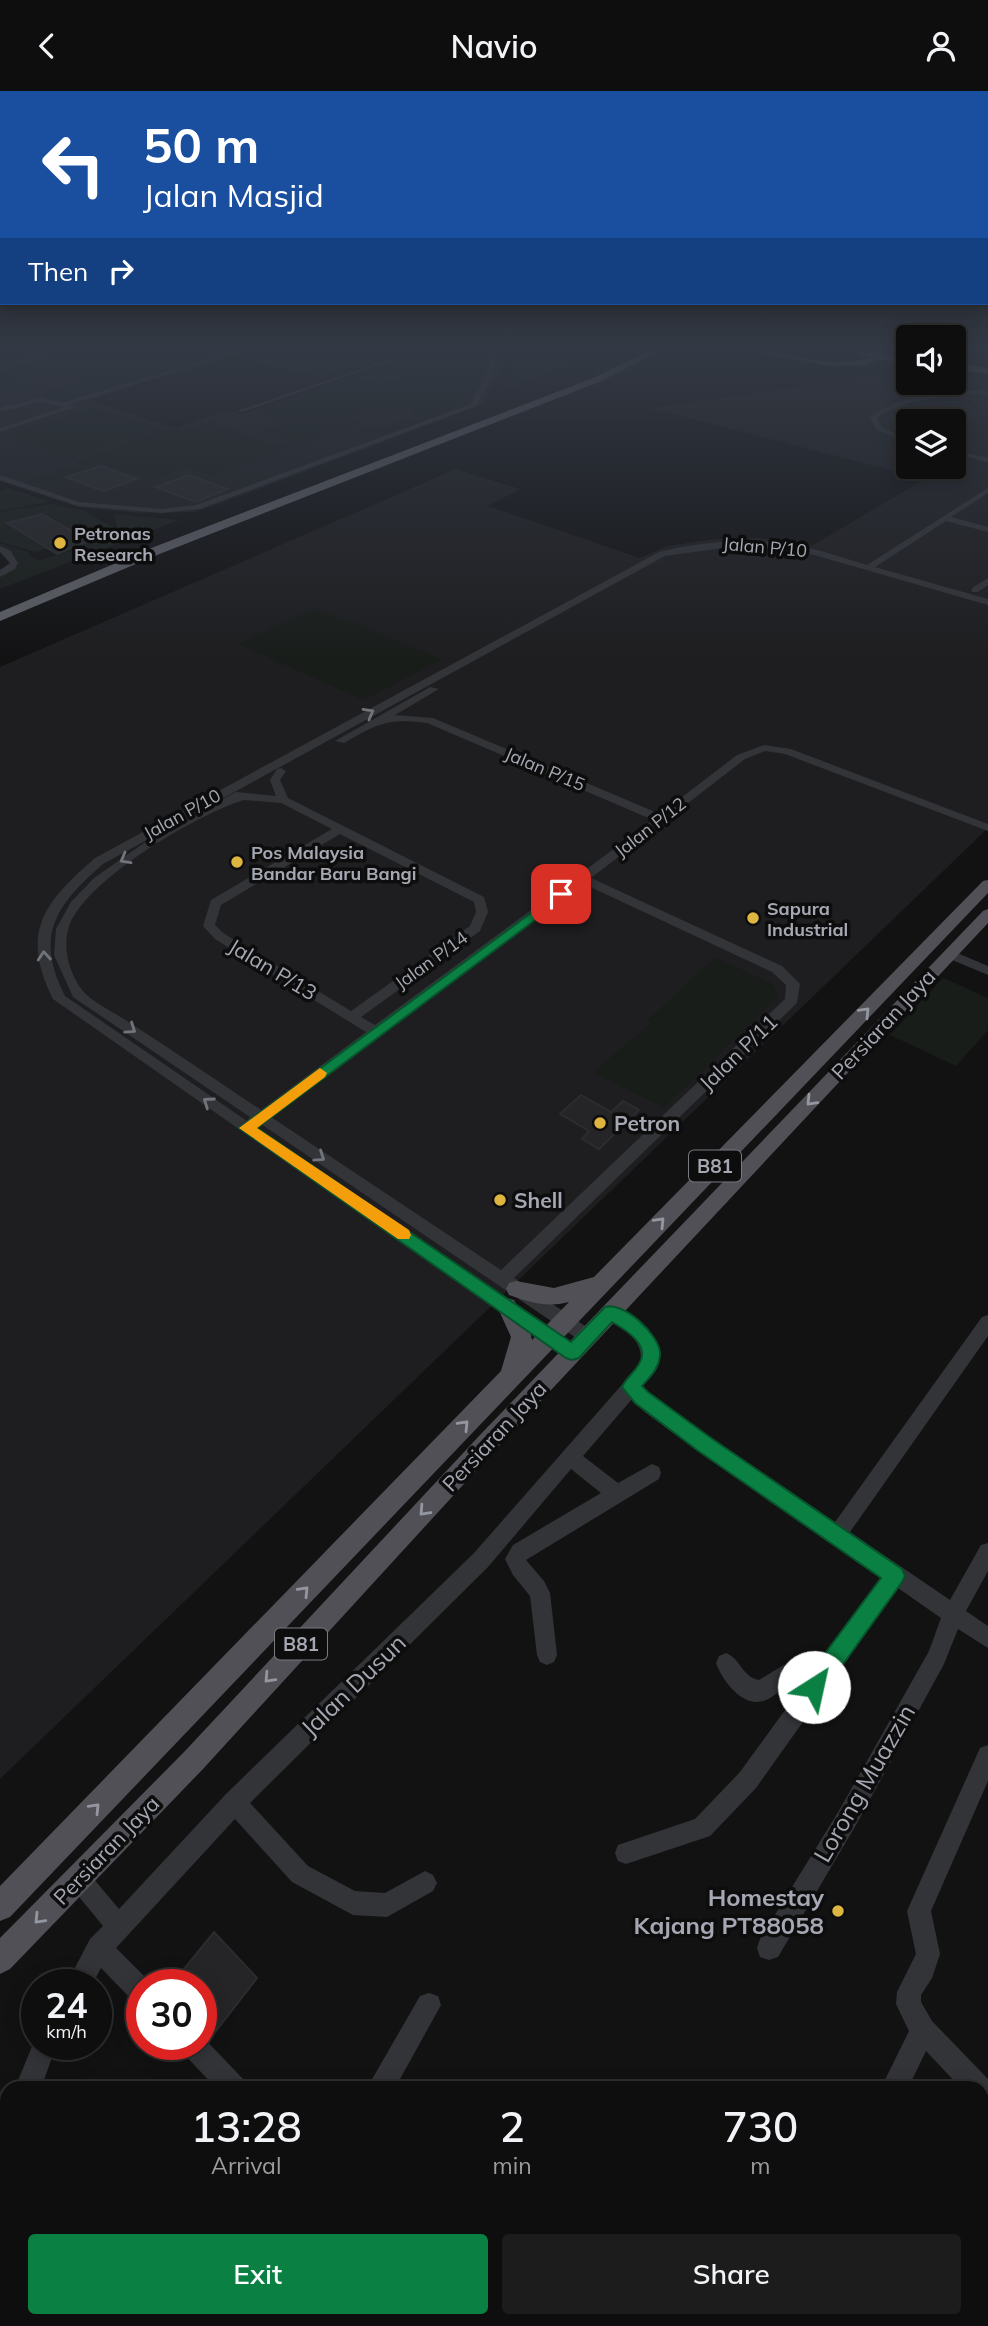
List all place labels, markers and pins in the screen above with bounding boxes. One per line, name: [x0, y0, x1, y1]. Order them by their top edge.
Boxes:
place label: Petronas Research: [74, 522, 153, 566]
marker: Petronas Research: [52, 535, 68, 551]
place label: Pos Malaysia Bandar Baru Bangi: [251, 841, 416, 885]
marker: Pos Malaysia Bandar Baru Bangi: [229, 854, 245, 870]
pin: [531, 864, 591, 924]
place label: Sapura Industrial: [767, 897, 848, 941]
marker: Sapura Industrial: [745, 910, 761, 926]
place label: Petron: [614, 1110, 680, 1136]
marker: Petron: [592, 1115, 608, 1131]
place label: Shell: [514, 1187, 563, 1213]
marker: Shell: [492, 1192, 508, 1208]
place label: Homestay Kajang PT88058: [634, 1882, 825, 1940]
marker: Homestay Kajang PT88058: [830, 1903, 846, 1919]

